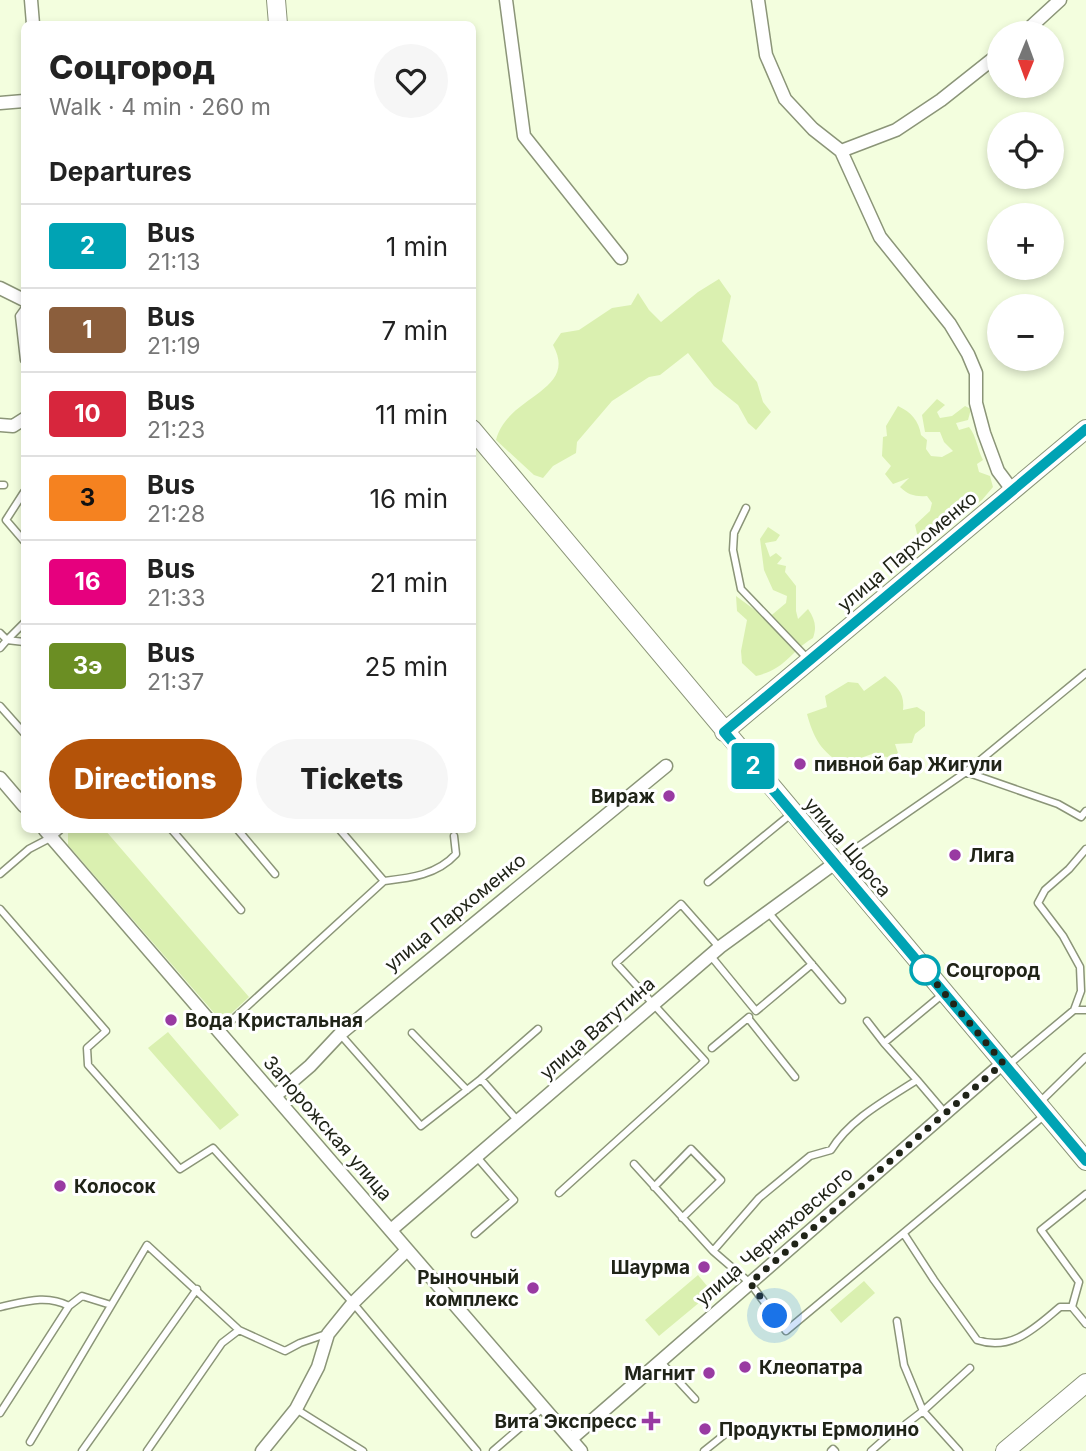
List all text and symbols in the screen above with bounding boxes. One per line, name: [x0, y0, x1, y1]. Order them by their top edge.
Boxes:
north arrow: [987, 21, 1064, 98]
map controls: [987, 21, 1064, 371]
button: heart: [374, 44, 448, 118]
text: Соцгород: [49, 47, 215, 87]
text: Walk · 4 min · 260 m: [49, 93, 271, 121]
button: locate: [987, 112, 1064, 189]
text: Departures: [49, 156, 192, 187]
button: +: [987, 203, 1064, 280]
text: Bus: [147, 217, 195, 248]
text: 2: [80, 231, 95, 260]
text: 1 min: [386, 231, 448, 262]
text: 21:13: [147, 248, 201, 276]
button: −: [987, 294, 1064, 371]
text: Bus: [147, 301, 195, 332]
text: 1: [82, 315, 93, 344]
text: 7 min: [382, 315, 448, 346]
text: 21:19: [147, 332, 201, 360]
text: Bus: [147, 385, 195, 416]
text: 10: [74, 399, 101, 428]
text: 11 min: [375, 399, 448, 430]
text: 21:23: [147, 416, 205, 444]
text: Bus: [147, 469, 195, 500]
text: 3: [80, 483, 95, 512]
text: 16 min: [370, 483, 448, 514]
street label: улица Пархоменко: [833, 486, 982, 616]
text: 21:28: [147, 500, 205, 528]
text: Bus: [147, 553, 195, 584]
text: 16: [75, 567, 100, 596]
text: 21 min: [370, 567, 448, 598]
text: 21:33: [147, 584, 205, 612]
text: Bus: [147, 637, 195, 668]
text: 3э: [73, 651, 102, 680]
text: 25 min: [365, 651, 448, 682]
text: 21:37: [147, 668, 204, 696]
button: Directions: [49, 739, 242, 819]
button: Tickets: [256, 739, 448, 819]
line badge: 2: [730, 743, 776, 789]
text: 2: [745, 751, 761, 780]
place label: пивной бар Жигули: [814, 753, 1002, 776]
marker: пивной бар Жигули: [792, 756, 808, 772]
place label: Вираж: [591, 785, 656, 808]
marker: Вираж: [661, 788, 677, 804]
street label: улица Щорса: [799, 793, 896, 902]
place label: Лига: [969, 844, 1014, 867]
marker: Лига: [947, 847, 963, 863]
street label: улица Пархоменко: [380, 848, 531, 976]
marker: Соцгород: [910, 955, 940, 985]
place label: Соцгород: [946, 959, 1041, 982]
street label: улица Ватутина: [535, 972, 660, 1085]
place label: Вода Кристальная: [185, 1009, 363, 1032]
marker: Вода Кристальная: [163, 1012, 179, 1028]
street label: Запорожская улица: [259, 1051, 397, 1205]
street label: улица Черняховского: [691, 1162, 858, 1311]
place label: Колосок: [74, 1175, 156, 1198]
marker: Колосок: [52, 1178, 68, 1194]
place label: Шаурма: [611, 1256, 690, 1279]
marker: Шаурма: [696, 1259, 712, 1275]
place label: Рыночный комплекс: [417, 1266, 519, 1311]
marker: Рыночный комплекс: [525, 1280, 541, 1296]
your location: [757, 1298, 792, 1333]
place label: Клеопатра: [759, 1356, 863, 1379]
marker: Клеопатра: [737, 1359, 753, 1375]
place label: Магнит: [624, 1362, 695, 1385]
marker: Магнит: [701, 1365, 717, 1381]
place label: Вита Экспресс: [494, 1410, 637, 1433]
marker: Вита Экспресс: [643, 1413, 659, 1429]
place label: Продукты Ермолино: [719, 1418, 919, 1441]
marker: Продукты Ермолино: [697, 1421, 713, 1437]

